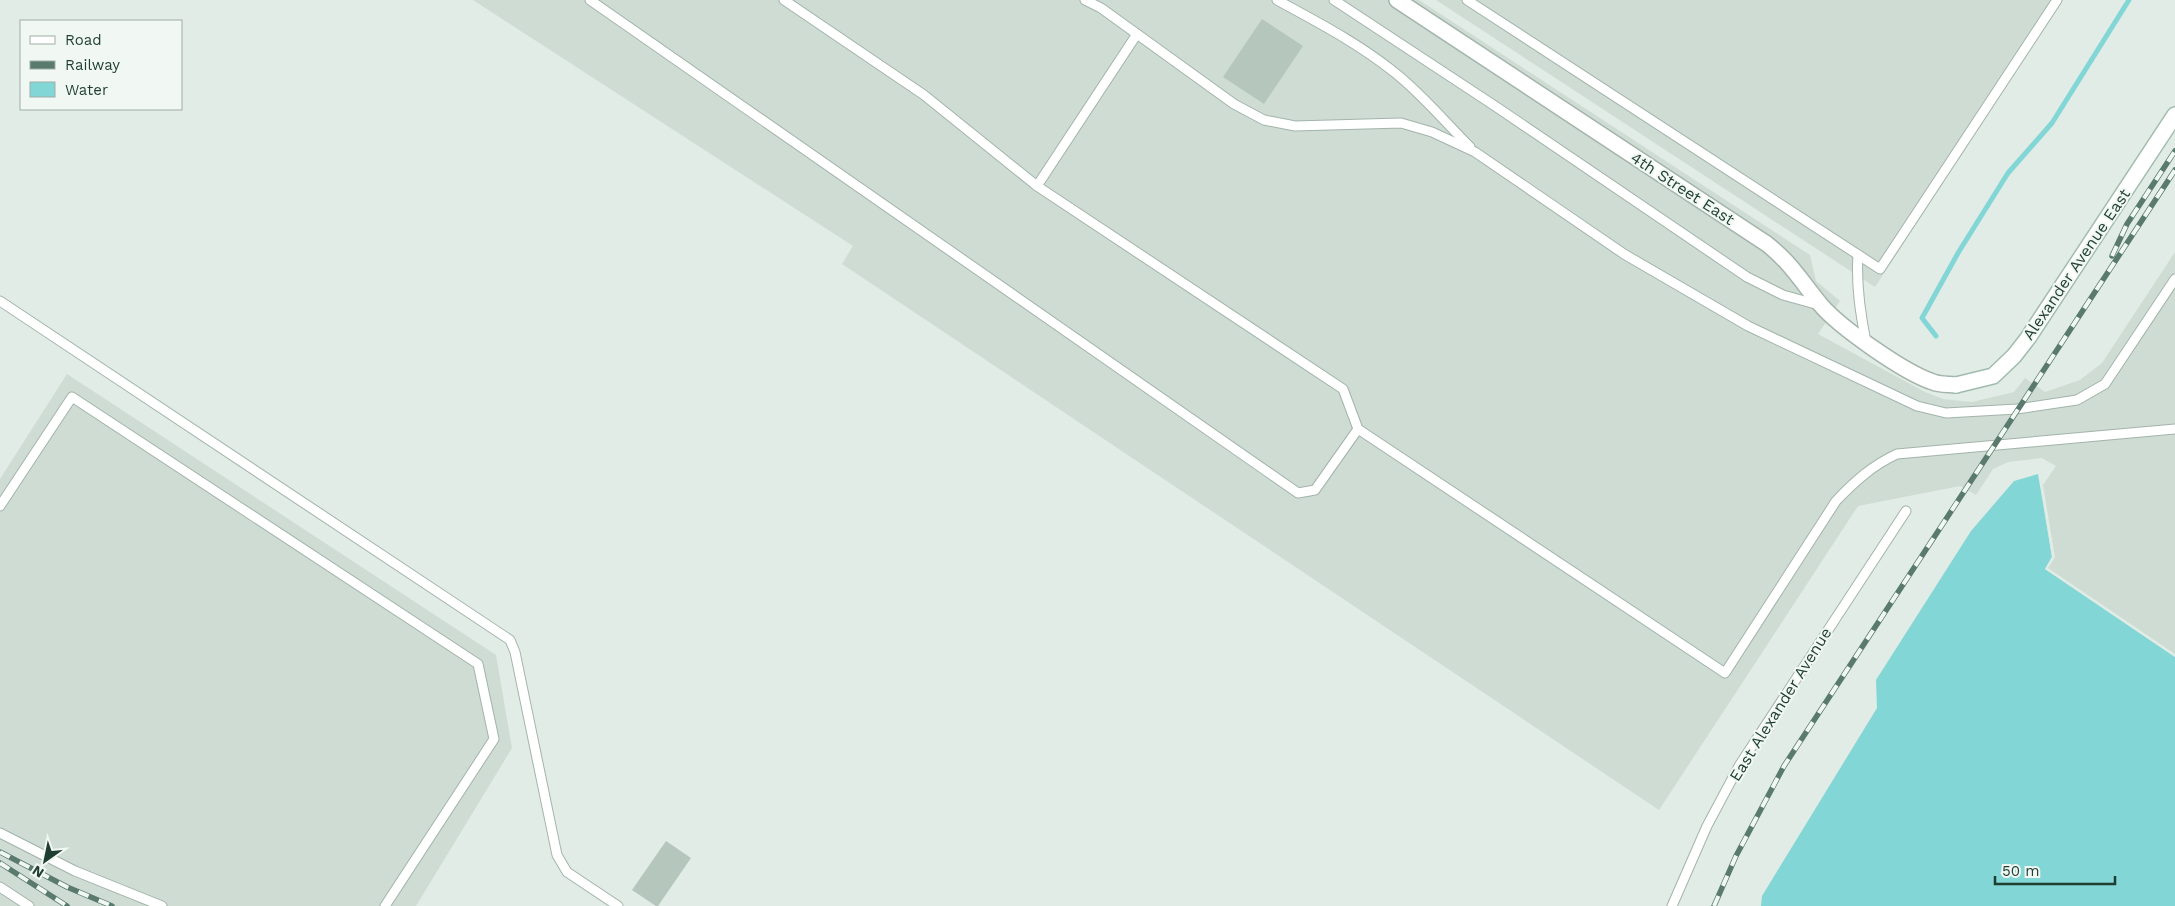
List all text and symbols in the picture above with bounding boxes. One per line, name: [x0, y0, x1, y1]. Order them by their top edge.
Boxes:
legend: [20, 20, 182, 110]
text: Road: [65, 31, 102, 49]
text: Railway: [65, 56, 120, 74]
text: Water: [65, 81, 108, 99]
street label: 4th Street East: [1627, 148, 1738, 229]
street label: Alexander Avenue East: [2019, 185, 2134, 344]
street label: East Alexander Avenue: [1725, 624, 1836, 785]
north arrow: [20, 836, 70, 886]
scale bar: [1995, 854, 2115, 886]
text: N: [29, 862, 47, 881]
text: 50 m: [2002, 862, 2039, 880]

